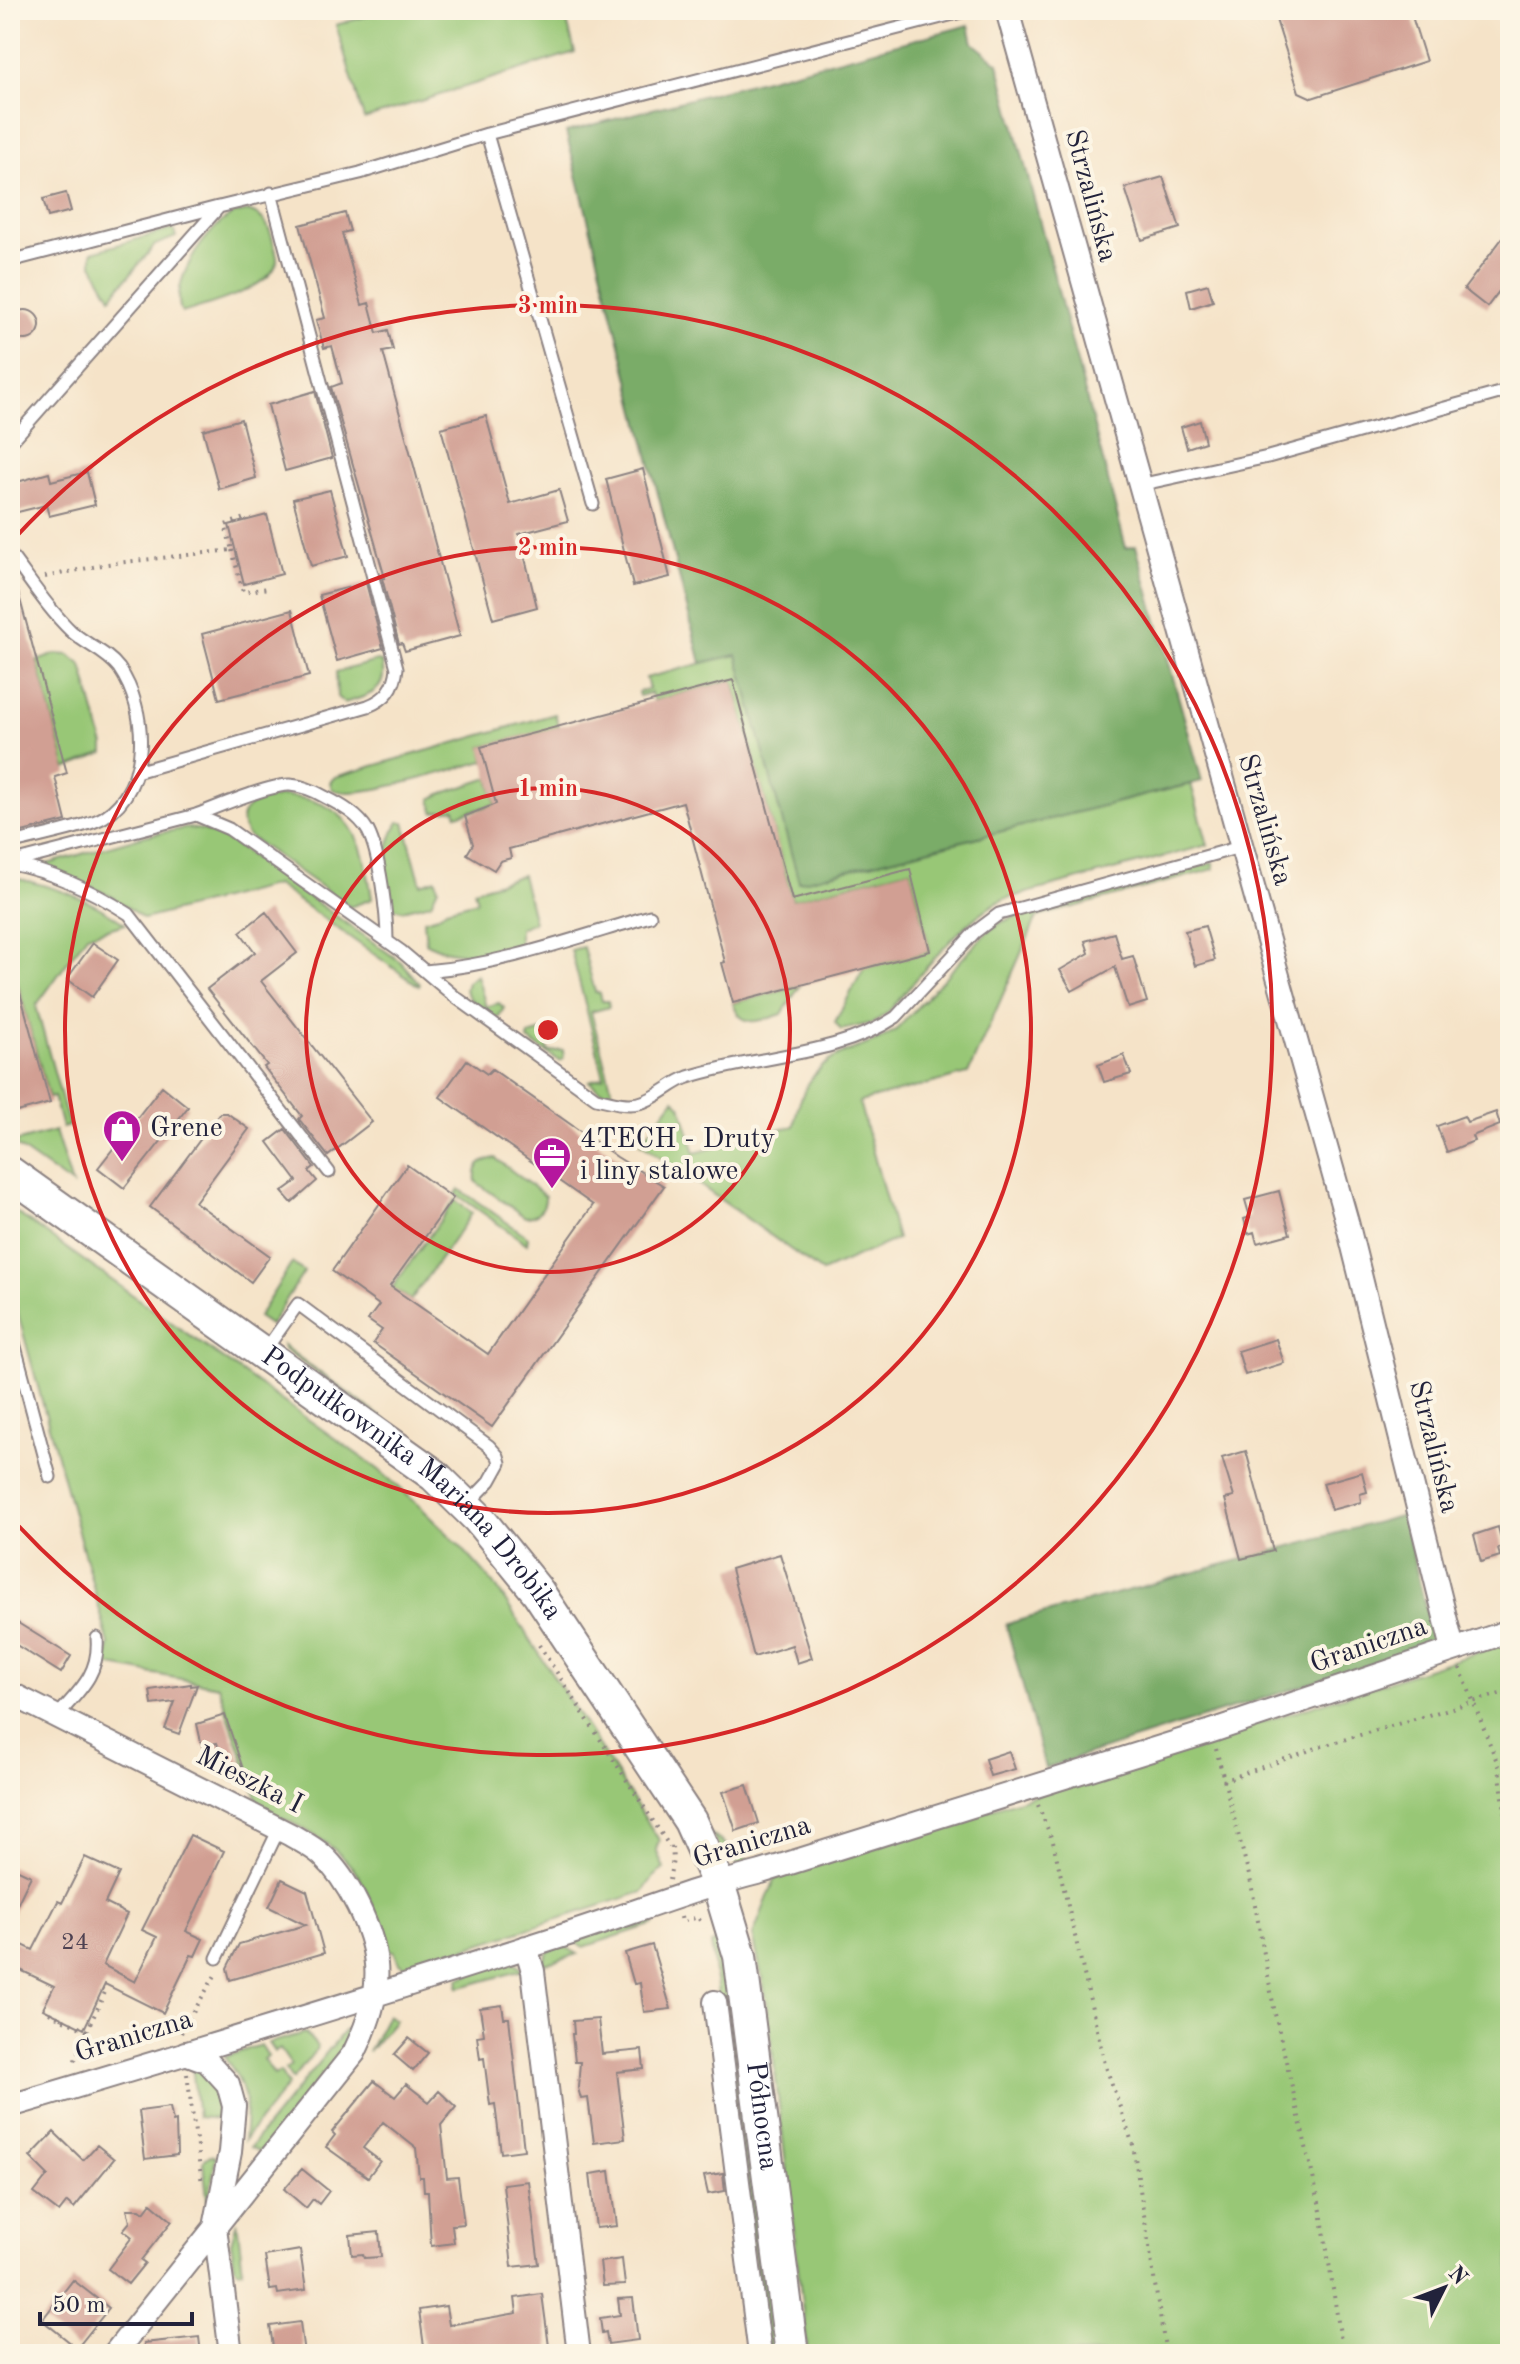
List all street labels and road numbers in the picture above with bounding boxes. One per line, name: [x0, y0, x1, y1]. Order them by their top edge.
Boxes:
street label: Strzalińska: [1059, 127, 1121, 265]
street label: Strzalińska: [1232, 751, 1296, 889]
street label: Podpułkownika Mariana Drobika: [256, 1342, 567, 1626]
street label: Strzalińska: [1403, 1378, 1463, 1516]
street label: Graniczna: [1307, 1613, 1431, 1679]
street label: Mieszka I: [191, 1742, 307, 1820]
street label: Graniczna: [690, 1812, 814, 1874]
street label: Graniczna: [72, 2006, 196, 2068]
street label: Północna: [740, 2060, 782, 2172]

